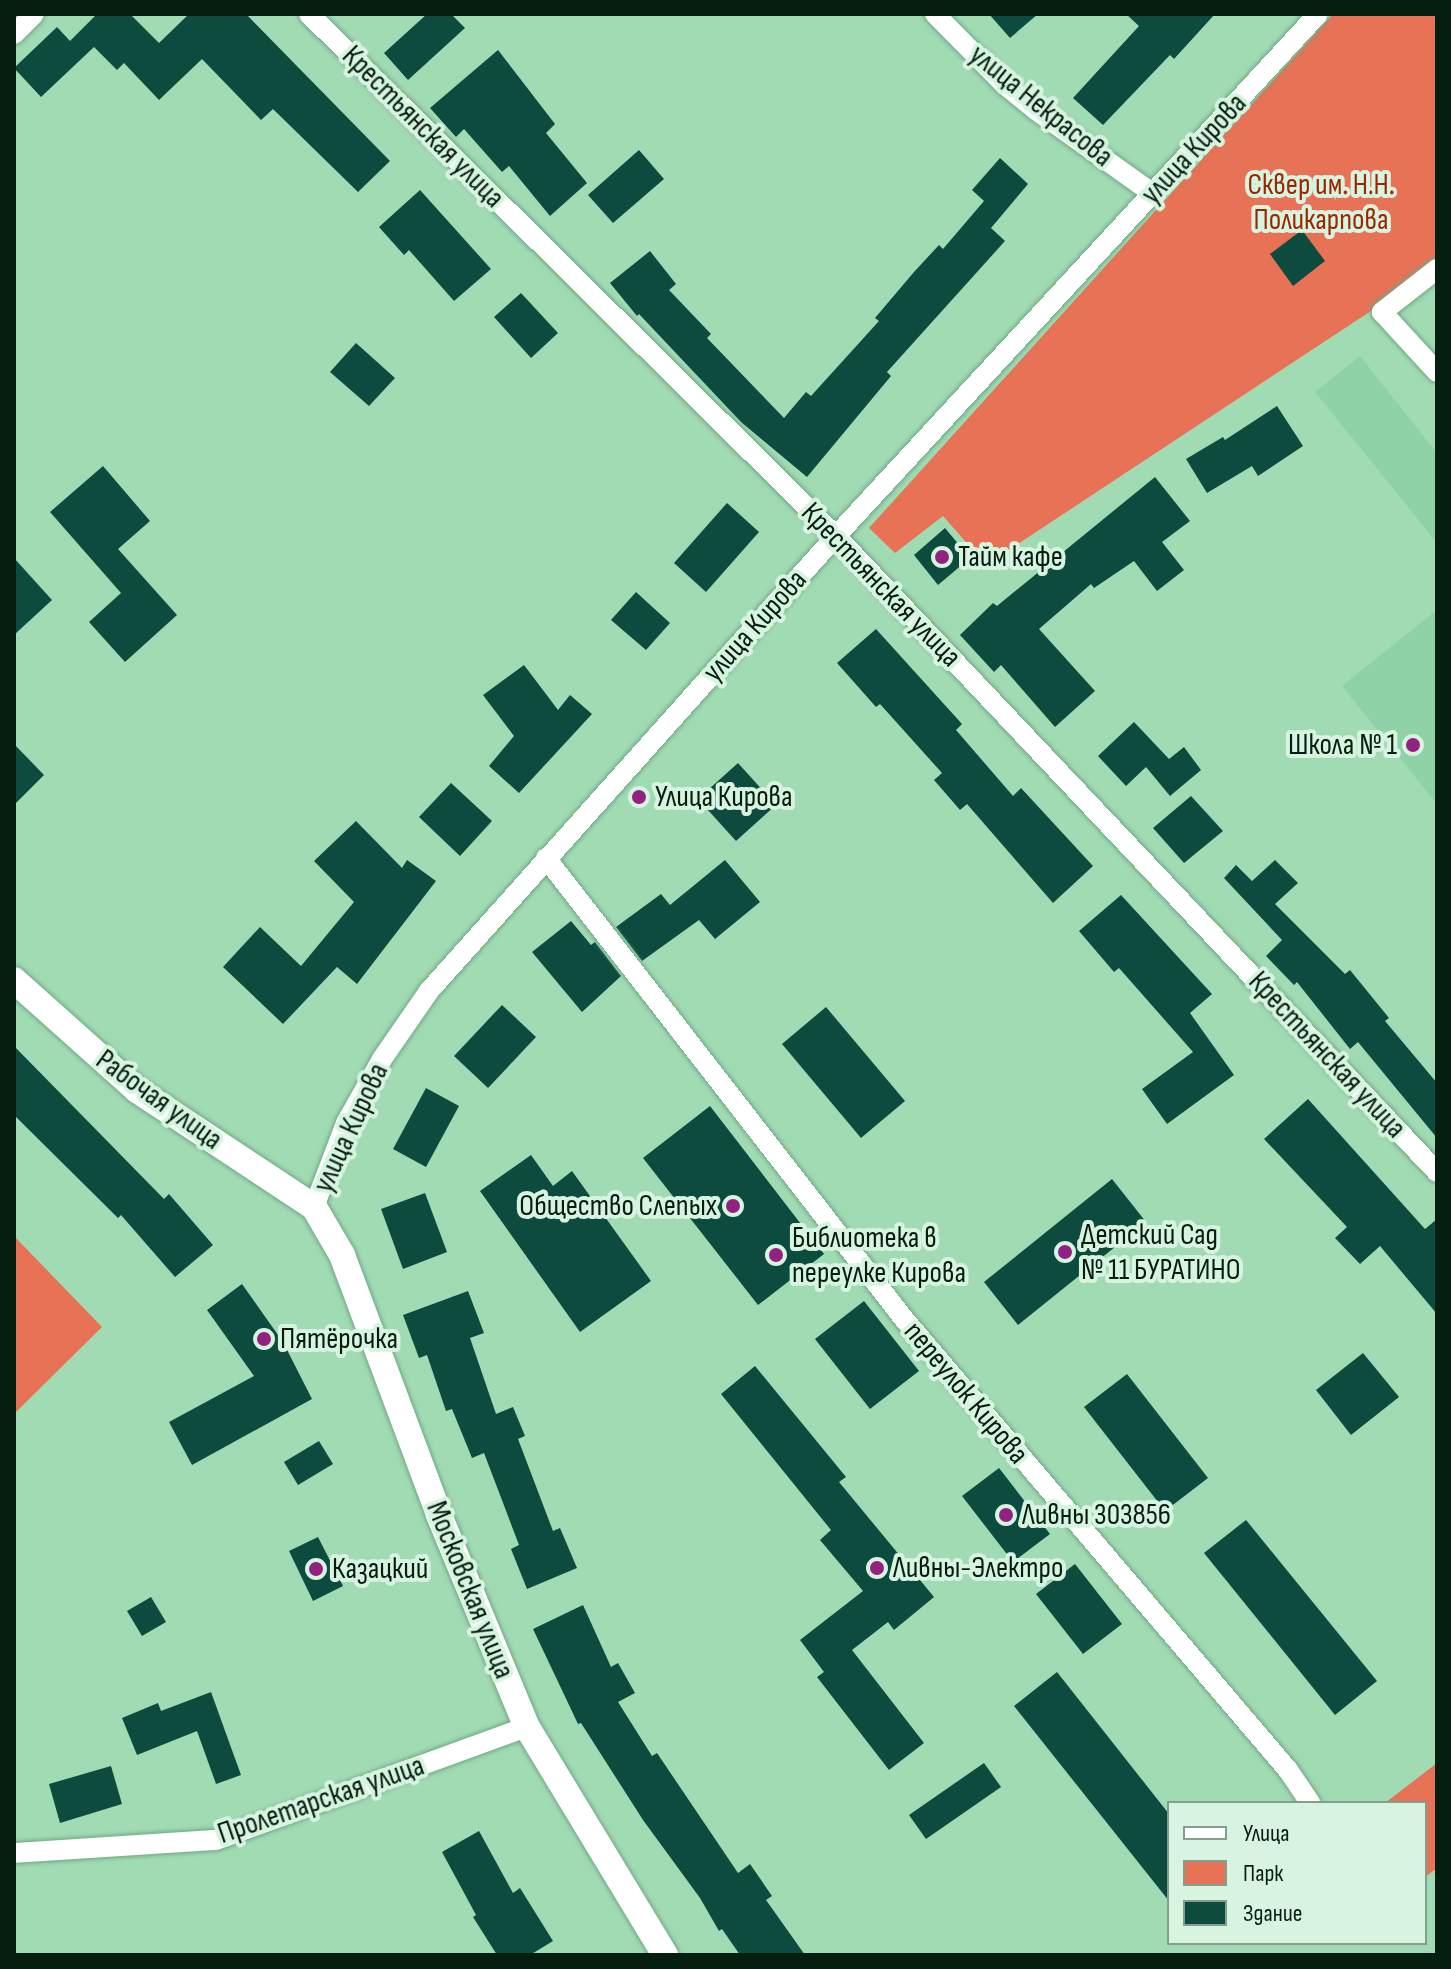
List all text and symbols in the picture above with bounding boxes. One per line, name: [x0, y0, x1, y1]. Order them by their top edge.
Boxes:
street label: улица Некрасова: [962, 37, 1120, 175]
street label: Крестьянская улица: [334, 38, 512, 216]
street label: улица Кирова: [1134, 86, 1254, 212]
park label: Сквер им. Н.Н. Поликарпова: [1247, 167, 1395, 238]
street label: Крестьянская улица: [793, 495, 969, 675]
place label: Тайм кафе: [958, 539, 1063, 575]
marker: Тайм кафе: [933, 548, 951, 566]
street label: улица Кирова: [695, 563, 815, 689]
place label: Школа № 1: [1288, 727, 1397, 763]
marker: Школа № 1: [1404, 736, 1422, 754]
place label: Улица Кирова: [655, 779, 793, 815]
marker: Улица Кирова: [630, 788, 648, 806]
street label: Крестьянская улица: [1241, 964, 1413, 1146]
street label: Рабочая улица: [89, 1042, 229, 1158]
street label: улица Кирова: [305, 1058, 397, 1198]
place label: Общество Слепых: [519, 1188, 717, 1224]
marker: Общество Слепых: [724, 1197, 742, 1215]
place label: Детский Сад № 11 БУРАТИНО: [1081, 1217, 1241, 1288]
place label: Библиотека в переулке Кирова: [792, 1220, 966, 1290]
marker: Детский Сад № 11 БУРАТИНО: [1056, 1243, 1074, 1261]
marker: Библиотека в переулке Кирова: [767, 1246, 785, 1264]
street label: переулок Кирова: [896, 1314, 1036, 1472]
place label: Пятёрочка: [280, 1321, 398, 1357]
marker: Пятёрочка: [255, 1330, 273, 1348]
street label: Московская улица: [418, 1496, 522, 1684]
place label: Ливны 303856: [1022, 1497, 1171, 1533]
marker: Ливны 303856: [997, 1506, 1015, 1524]
place label: Ливны-Электро: [893, 1550, 1063, 1586]
place label: Казацкий: [332, 1551, 428, 1587]
marker: Ливны-Электро: [868, 1559, 886, 1577]
marker: Казацкий: [307, 1560, 325, 1578]
street label: Пролетарская улица: [213, 1748, 429, 1852]
legend: [1167, 1801, 1427, 1945]
text: Улица: [1243, 1819, 1289, 1848]
text: Парк: [1243, 1859, 1283, 1888]
text: Здание: [1243, 1899, 1302, 1928]

